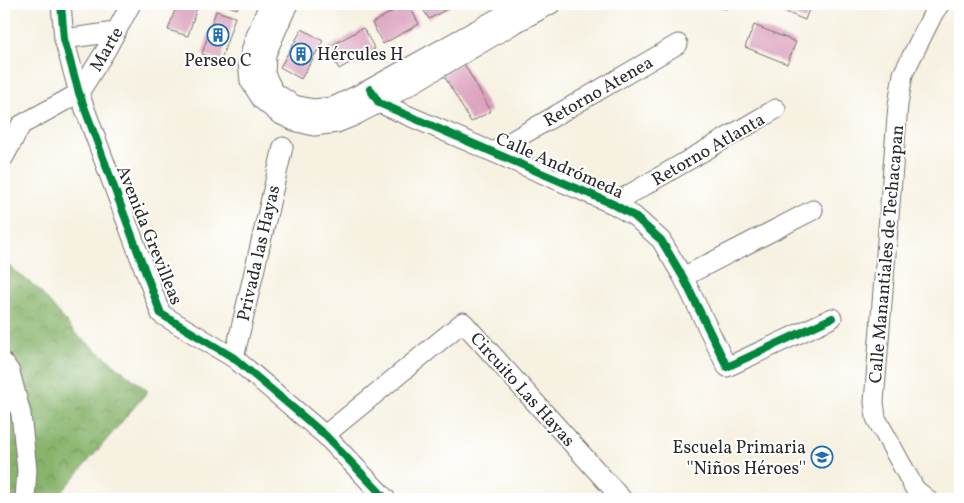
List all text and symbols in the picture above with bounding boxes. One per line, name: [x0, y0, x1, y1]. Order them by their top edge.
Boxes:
street label: Marte: [84, 23, 130, 77]
building icon: Perseo C: [206, 23, 230, 47]
building icon: Hércules H: [289, 42, 313, 66]
place label: Hércules H: [317, 43, 404, 68]
place label: Perseo C: [184, 49, 252, 74]
street label: Retorno Atenea: [539, 51, 658, 134]
street label: Retorno Atlanta: [648, 108, 770, 193]
street label: Calle Manantiales de Techacapan: [864, 123, 911, 385]
street label: Calle Andrómeda: [491, 127, 627, 206]
street label: Avenida Grevilleas: [109, 162, 188, 309]
street label: Privada las Hayas: [232, 183, 287, 324]
street label: Circuito Las Hayas: [464, 327, 580, 453]
place label: Escuela Primaria ''Niños Héroes'': [673, 436, 806, 482]
school or university icon: Escuela Primaria ''Niños Héroes'': [810, 445, 834, 469]

